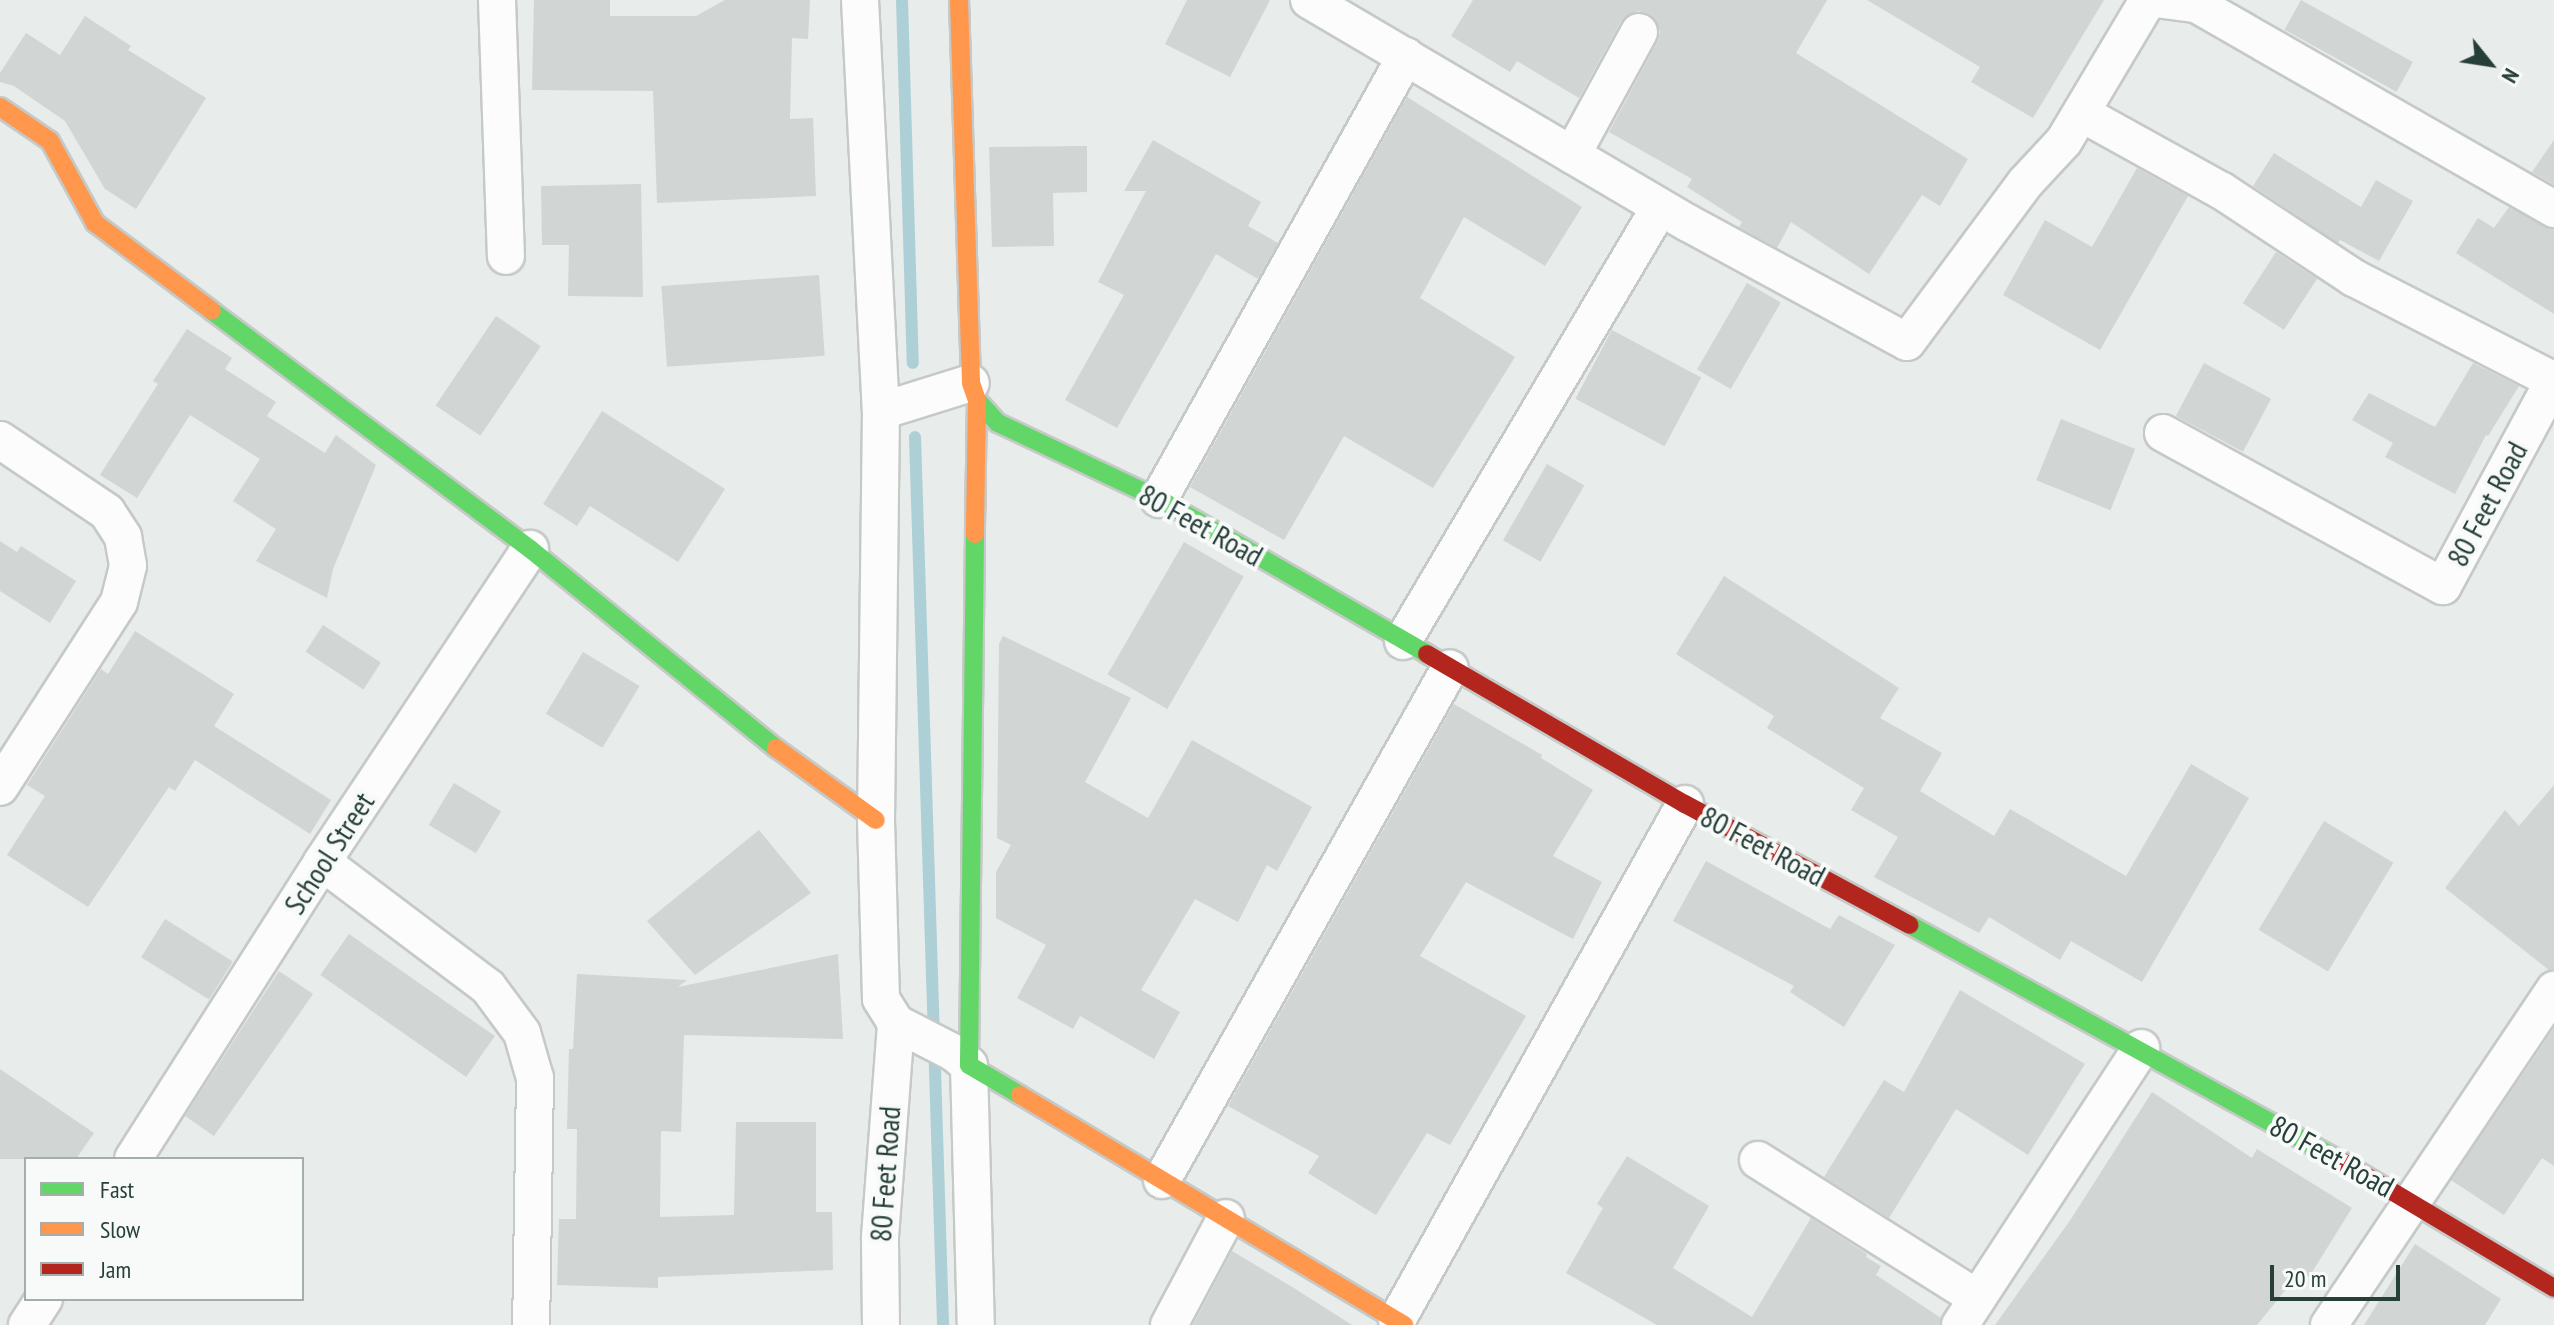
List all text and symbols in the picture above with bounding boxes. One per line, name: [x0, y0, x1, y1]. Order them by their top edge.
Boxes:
north arrow: [2450, 24, 2530, 104]
text: N: [2496, 64, 2526, 88]
street label: 80 Feet Road: [2439, 435, 2535, 573]
street label: 80 Feet Road: [1133, 476, 1269, 574]
street label: School Street: [276, 785, 382, 921]
street label: 80 Feet Road: [1694, 798, 1832, 894]
street label: 80 Feet Road: [862, 1105, 908, 1243]
street label: 80 Feet Road: [2264, 1107, 2400, 1205]
legend: [24, 1157, 304, 1301]
text: Fast: [100, 1174, 134, 1205]
text: Slow: [100, 1214, 140, 1245]
scale bar: [2274, 1249, 2404, 1299]
text: Jam: [100, 1254, 131, 1285]
text: 20 m: [2284, 1263, 2326, 1294]

